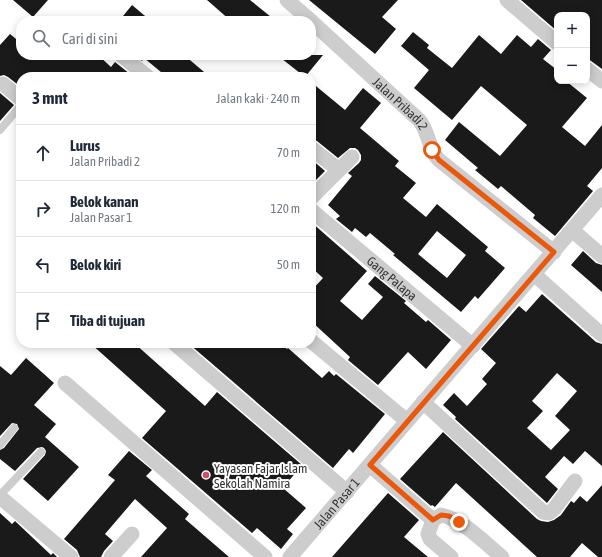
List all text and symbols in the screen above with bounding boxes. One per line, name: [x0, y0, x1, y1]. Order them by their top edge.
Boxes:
map controls: [554, 12, 590, 84]
button: +: [554, 12, 590, 48]
search box: [16, 16, 316, 60]
icon: search: [30, 27, 52, 49]
text: Cari di sini: [62, 30, 118, 47]
button: −: [554, 48, 590, 84]
street label: Jalan Pribadi 2: [370, 74, 431, 132]
text: 3 mnt: [32, 88, 68, 108]
text: Jalan kaki · 240 m: [216, 91, 300, 106]
text: Lurus: [70, 137, 100, 154]
route start: [423, 141, 441, 159]
icon: ahead: [32, 142, 54, 164]
text: 70 m: [277, 145, 300, 160]
text: Jalan Pribadi 2: [70, 154, 140, 169]
text: Belok kanan: [70, 193, 139, 210]
icon: right: [32, 198, 54, 220]
text: 120 m: [271, 201, 300, 216]
text: Jalan Pasar 1: [70, 210, 132, 225]
street label: Gang Palapa: [364, 253, 420, 303]
icon: left: [32, 254, 54, 276]
text: Belok kiri: [70, 256, 121, 273]
text: 50 m: [277, 257, 300, 272]
icon: arrive: [32, 310, 54, 332]
text: Tiba di tujuan: [70, 312, 145, 329]
place label: Yayasan Fajar Islam Sekolah Namira: [214, 461, 307, 491]
marker: Yayasan Fajar Islam Sekolah Namira: [201, 470, 211, 480]
street label: Jalan Pasar 1: [310, 475, 362, 532]
route end: [450, 513, 468, 531]

